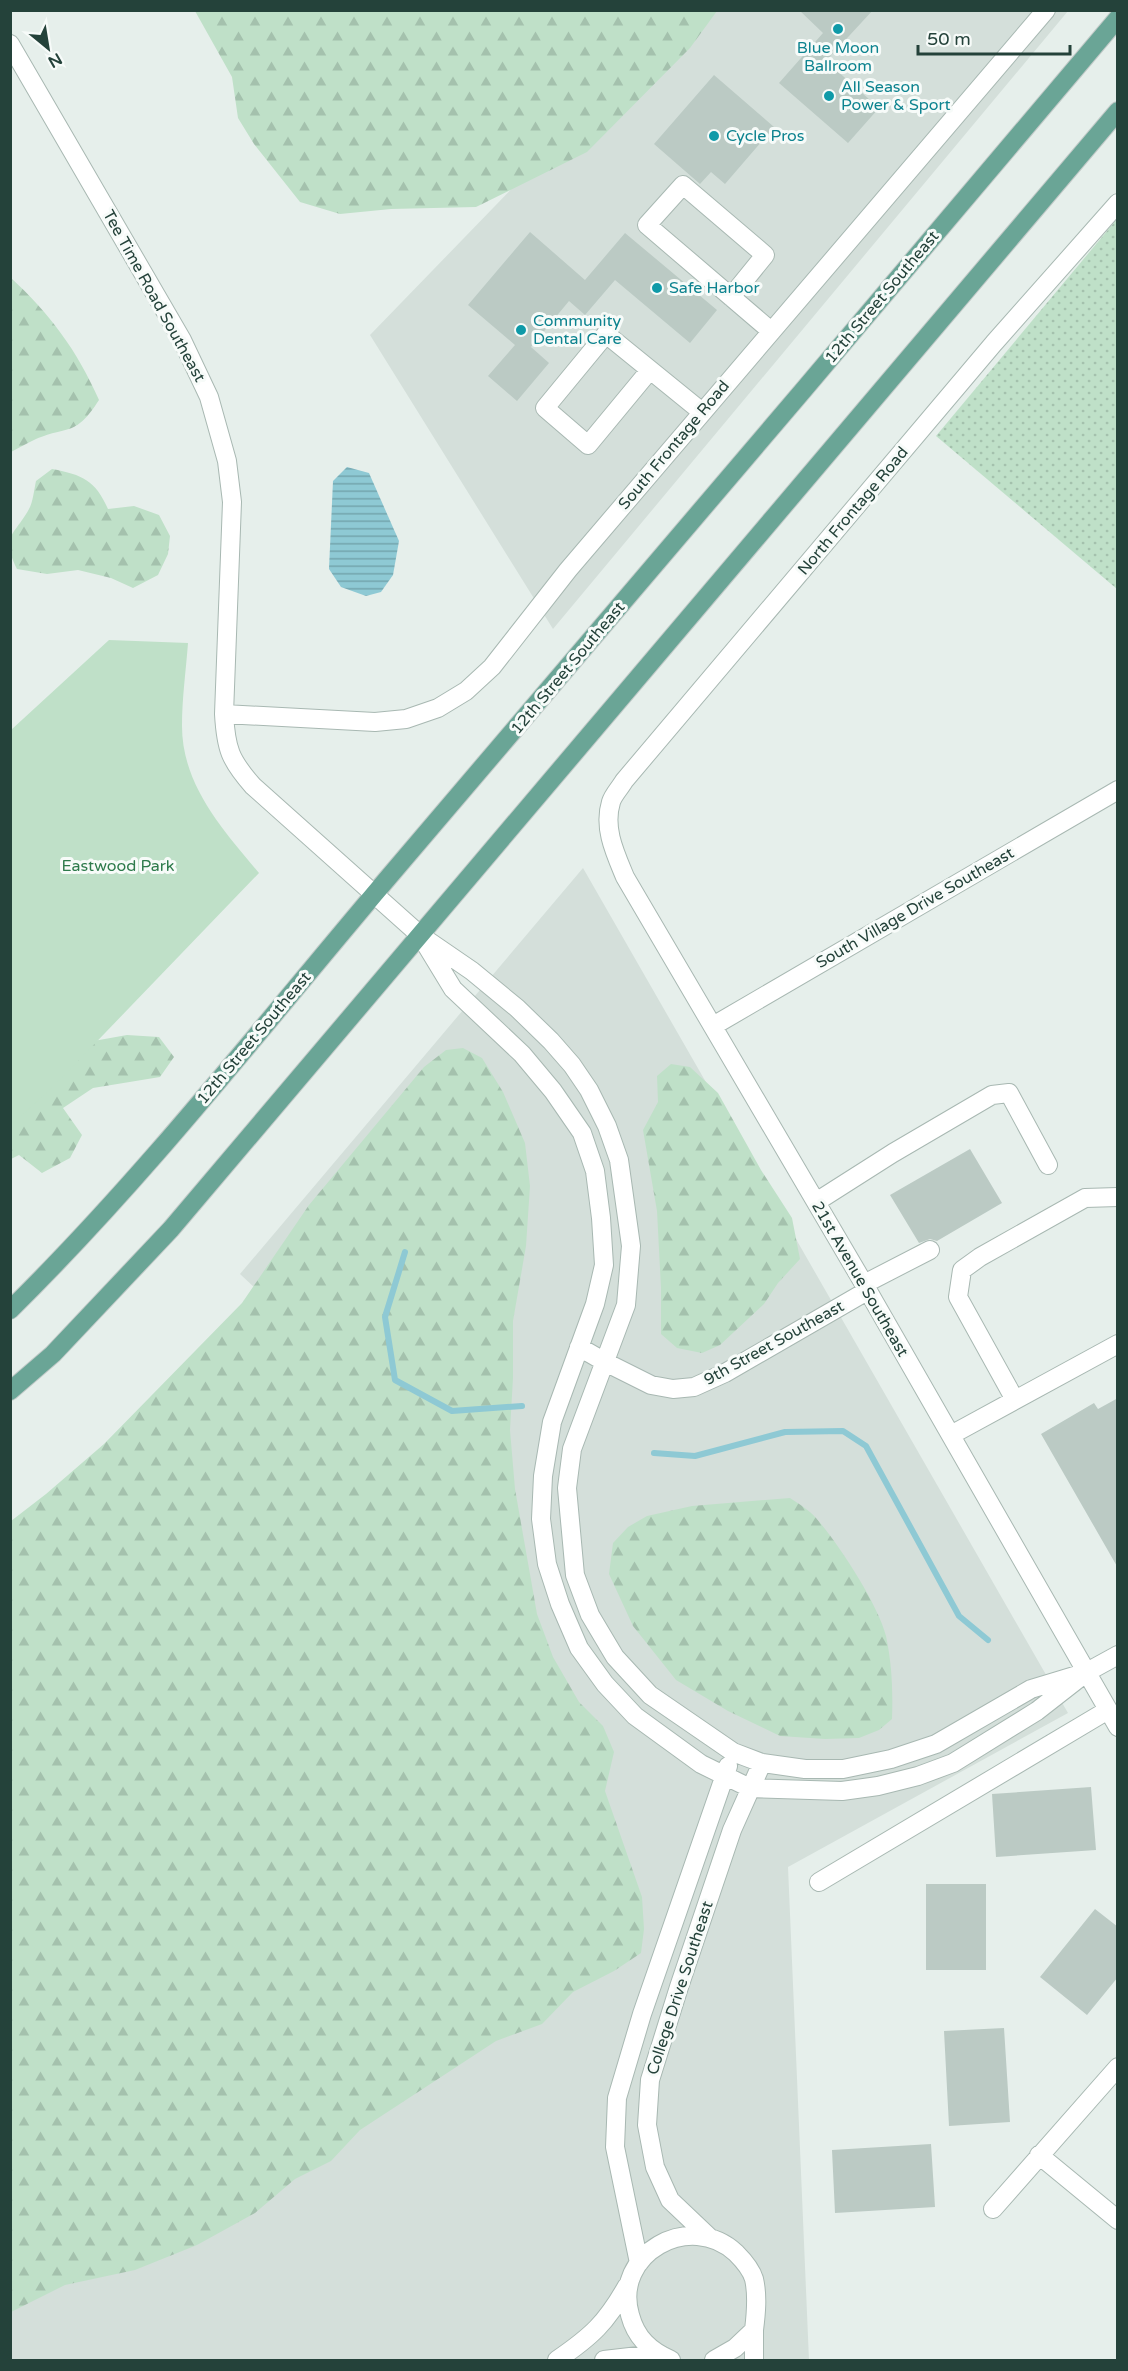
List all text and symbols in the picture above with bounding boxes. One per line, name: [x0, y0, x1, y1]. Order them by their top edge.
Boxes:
north arrow: [18, 18, 78, 78]
scale bar: [918, 18, 1070, 56]
marker: Blue Moon Ballroom: [831, 22, 845, 36]
text: 50 m: [927, 28, 971, 50]
place label: Blue Moon Ballroom: [797, 38, 879, 76]
text: N: [44, 48, 66, 72]
place label: All Season Power & Sport: [841, 77, 951, 115]
marker: All Season Power & Sport: [822, 89, 836, 103]
place label: Cycle Pros: [726, 126, 804, 146]
marker: Cycle Pros: [707, 129, 721, 143]
street label: Tee Time Road Southeast: [98, 206, 210, 386]
street label: 12th Street Southeast: [821, 227, 943, 367]
place label: Safe Harbor: [669, 278, 761, 298]
marker: Safe Harbor: [650, 281, 664, 295]
place label: Community Dental Care: [533, 311, 622, 349]
marker: Community Dental Care: [514, 323, 528, 337]
street label: South Frontage Road: [614, 376, 734, 514]
street label: North Frontage Road: [793, 443, 913, 579]
street label: 12th Street Southeast: [507, 598, 629, 738]
street label: South Village Drive Southeast: [813, 843, 1017, 973]
park label: Eastwood Park: [61, 856, 175, 876]
street label: 12th Street Southeast: [193, 968, 315, 1108]
street label: 21st Avenue Southeast: [807, 1198, 913, 1360]
street label: 9th Street Southeast: [701, 1296, 847, 1390]
street label: College Drive Southeast: [642, 1899, 718, 2077]

